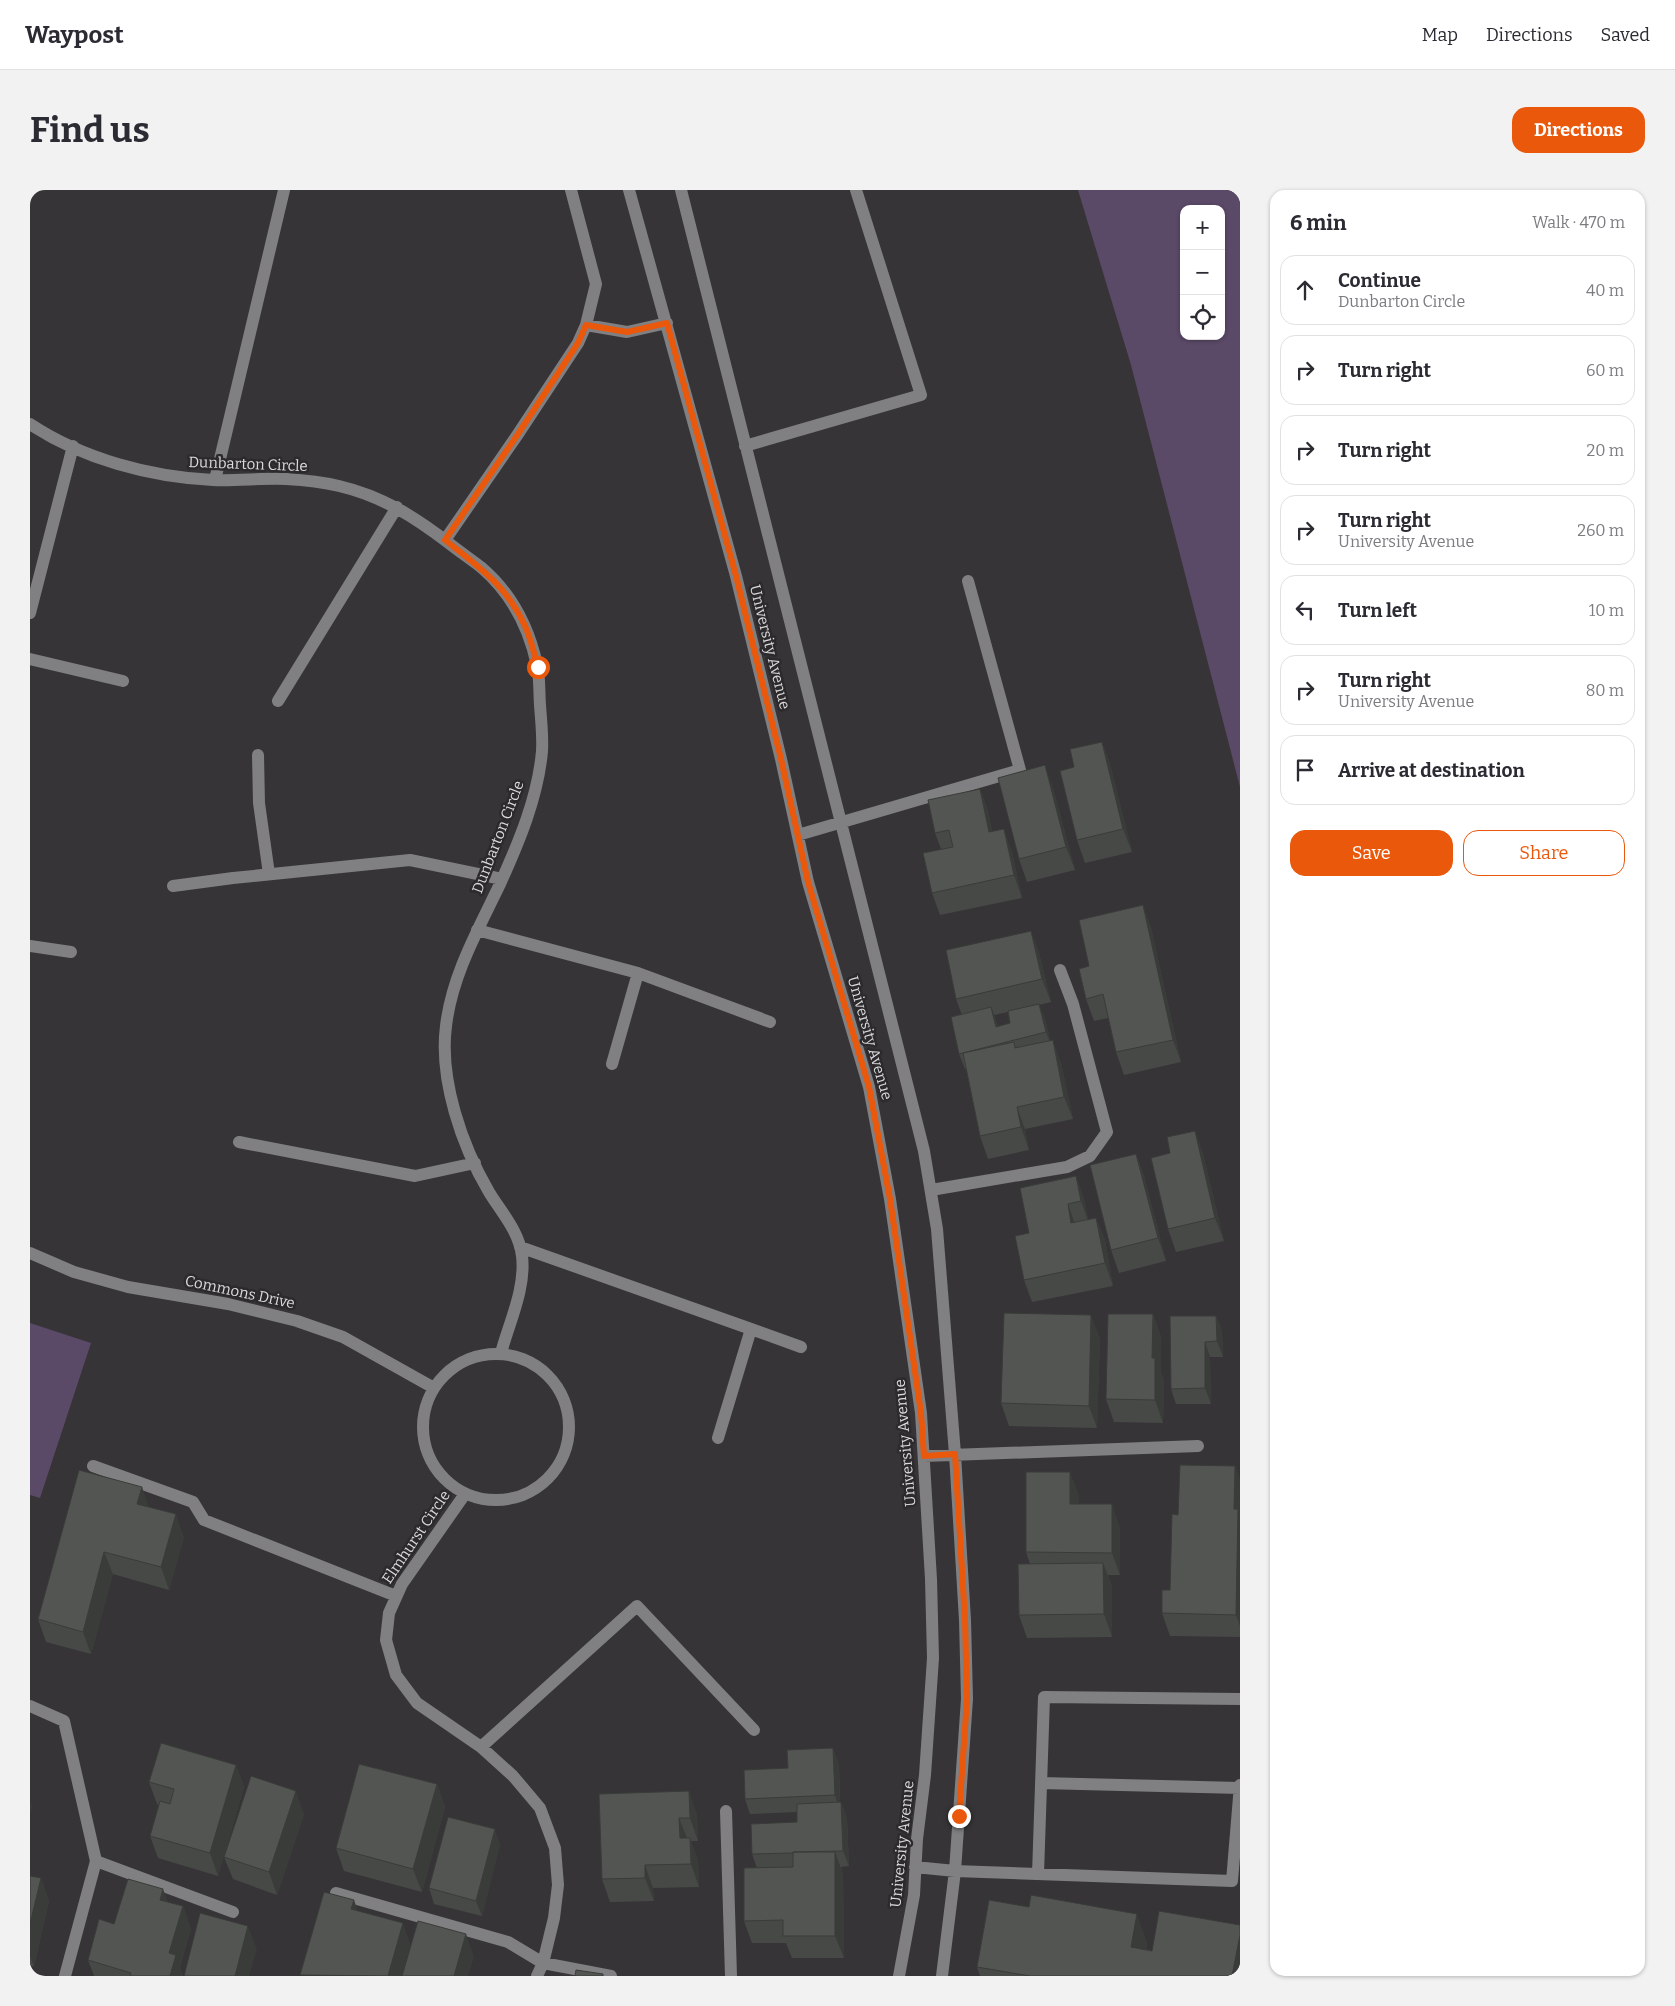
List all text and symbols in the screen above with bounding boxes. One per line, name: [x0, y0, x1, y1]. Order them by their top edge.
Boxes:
text: Waypost: [25, 21, 124, 49]
text: Map: [1422, 24, 1458, 46]
text: Directions: [1486, 24, 1573, 46]
text: Saved: [1601, 24, 1650, 46]
button: Directions: [1512, 107, 1645, 153]
text: Find us: [30, 109, 150, 151]
map controls: [1180, 205, 1225, 340]
button: +: [1180, 205, 1225, 250]
text: 6 min: [1290, 210, 1346, 236]
text: Walk · 470 m: [1532, 213, 1625, 232]
button: −: [1180, 250, 1225, 295]
text: Continue: [1338, 269, 1421, 292]
icon: ahead: [1291, 276, 1319, 304]
text: 40 m: [1586, 281, 1624, 300]
text: Dunbarton Circle: [1338, 292, 1465, 311]
button: locate: [1180, 295, 1225, 340]
icon: right: [1291, 356, 1319, 384]
text: Turn right: [1338, 359, 1431, 382]
text: 60 m: [1586, 361, 1624, 380]
icon: right: [1291, 436, 1319, 464]
text: Turn right: [1338, 439, 1431, 462]
text: 20 m: [1587, 441, 1624, 460]
street label: Dunbarton Circle: [188, 453, 308, 475]
text: Turn right: [1338, 509, 1431, 532]
icon: right: [1291, 516, 1319, 544]
text: 260 m: [1577, 521, 1624, 540]
text: University Avenue: [1338, 532, 1474, 551]
street label: University Avenue: [746, 583, 794, 711]
icon: left: [1291, 596, 1319, 624]
text: Turn left: [1338, 599, 1417, 622]
text: 10 m: [1589, 601, 1624, 620]
route start: [527, 656, 550, 679]
text: Turn right: [1338, 669, 1431, 692]
icon: right: [1291, 676, 1319, 704]
text: 80 m: [1586, 681, 1624, 700]
text: University Avenue: [1338, 692, 1474, 711]
icon: arrive: [1291, 756, 1319, 784]
text: Arrive at destination: [1338, 759, 1525, 782]
street label: Dunbarton Circle: [468, 778, 528, 896]
button: Save: [1290, 830, 1453, 876]
button: Share: [1463, 830, 1625, 876]
street label: University Avenue: [844, 974, 896, 1102]
street label: Commons Drive: [183, 1272, 297, 1312]
street label: University Avenue: [890, 1379, 920, 1507]
street label: Elmhurst Circle: [378, 1487, 454, 1587]
street label: University Avenue: [886, 1780, 918, 1908]
route end: [948, 1805, 971, 1828]

